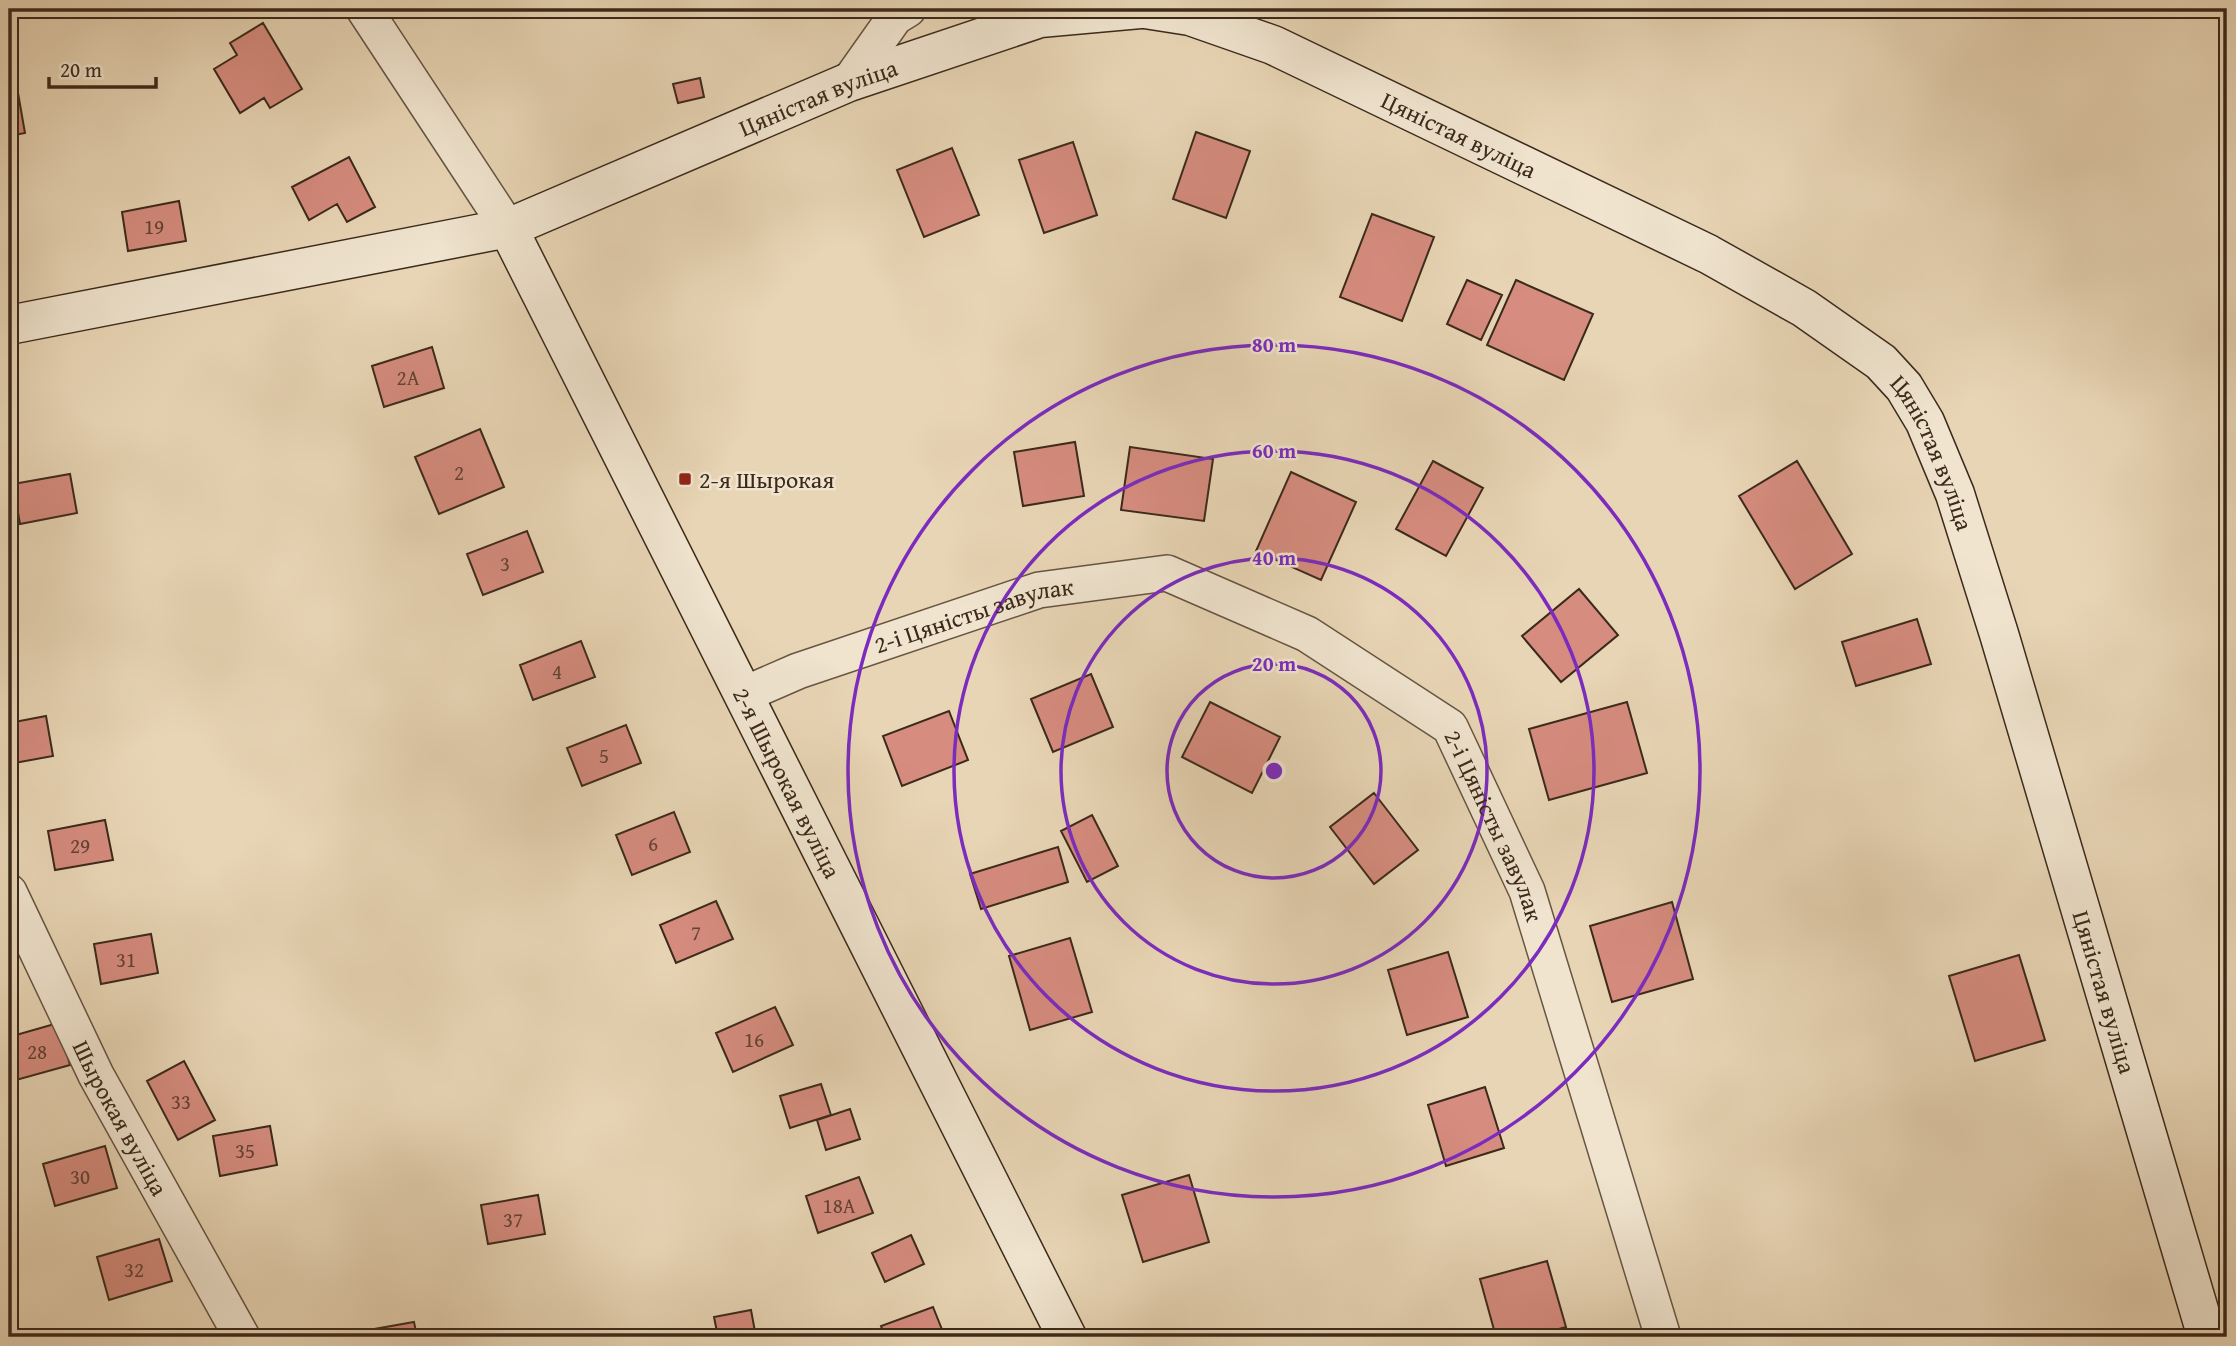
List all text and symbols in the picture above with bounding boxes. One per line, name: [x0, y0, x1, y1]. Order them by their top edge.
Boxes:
scale bar: [49, 46, 156, 90]
street label: Цяністая вуліца: [733, 49, 902, 145]
text: 20 m: [60, 54, 102, 85]
street label: Цяністая вуліца: [1376, 82, 1543, 187]
house number: 19: [144, 211, 164, 242]
text: 80 m: [1252, 329, 1296, 360]
house number: 2А: [397, 362, 420, 393]
street label: Цяністая вуліца: [1883, 366, 1983, 535]
text: 60 m: [1252, 435, 1296, 466]
house number: 2: [454, 457, 464, 488]
place label: 2-я Шырокая: [699, 462, 834, 497]
marker: 2-я Шырокая: [677, 471, 693, 487]
text: 40 m: [1252, 542, 1296, 573]
house number: 3: [500, 548, 510, 579]
street label: 2-і Цяністы завулак: [869, 568, 1076, 662]
text: 20 m: [1252, 648, 1296, 679]
house number: 4: [552, 656, 562, 687]
street label: 2-я Шырокая вуліца: [725, 681, 851, 885]
street label: 2-і Цяністы завулак: [1436, 724, 1553, 926]
house number: 5: [599, 740, 609, 771]
centre of rings: [1262, 759, 1286, 783]
house number: 6: [648, 828, 658, 859]
house number: 29: [70, 830, 90, 861]
street label: Цяністая вуліца: [2064, 906, 2146, 1078]
house number: 7: [691, 917, 701, 948]
house number: 31: [116, 944, 136, 975]
house number: 16: [744, 1024, 764, 1055]
street label: Шырокая вуліца: [64, 1034, 178, 1203]
house number: 28: [27, 1036, 47, 1067]
house number: 33: [171, 1086, 191, 1117]
house number: 35: [235, 1135, 255, 1166]
house number: 30: [70, 1161, 90, 1192]
house number: 18А: [823, 1190, 856, 1221]
house number: 37: [503, 1204, 523, 1235]
house number: 32: [124, 1254, 144, 1285]

